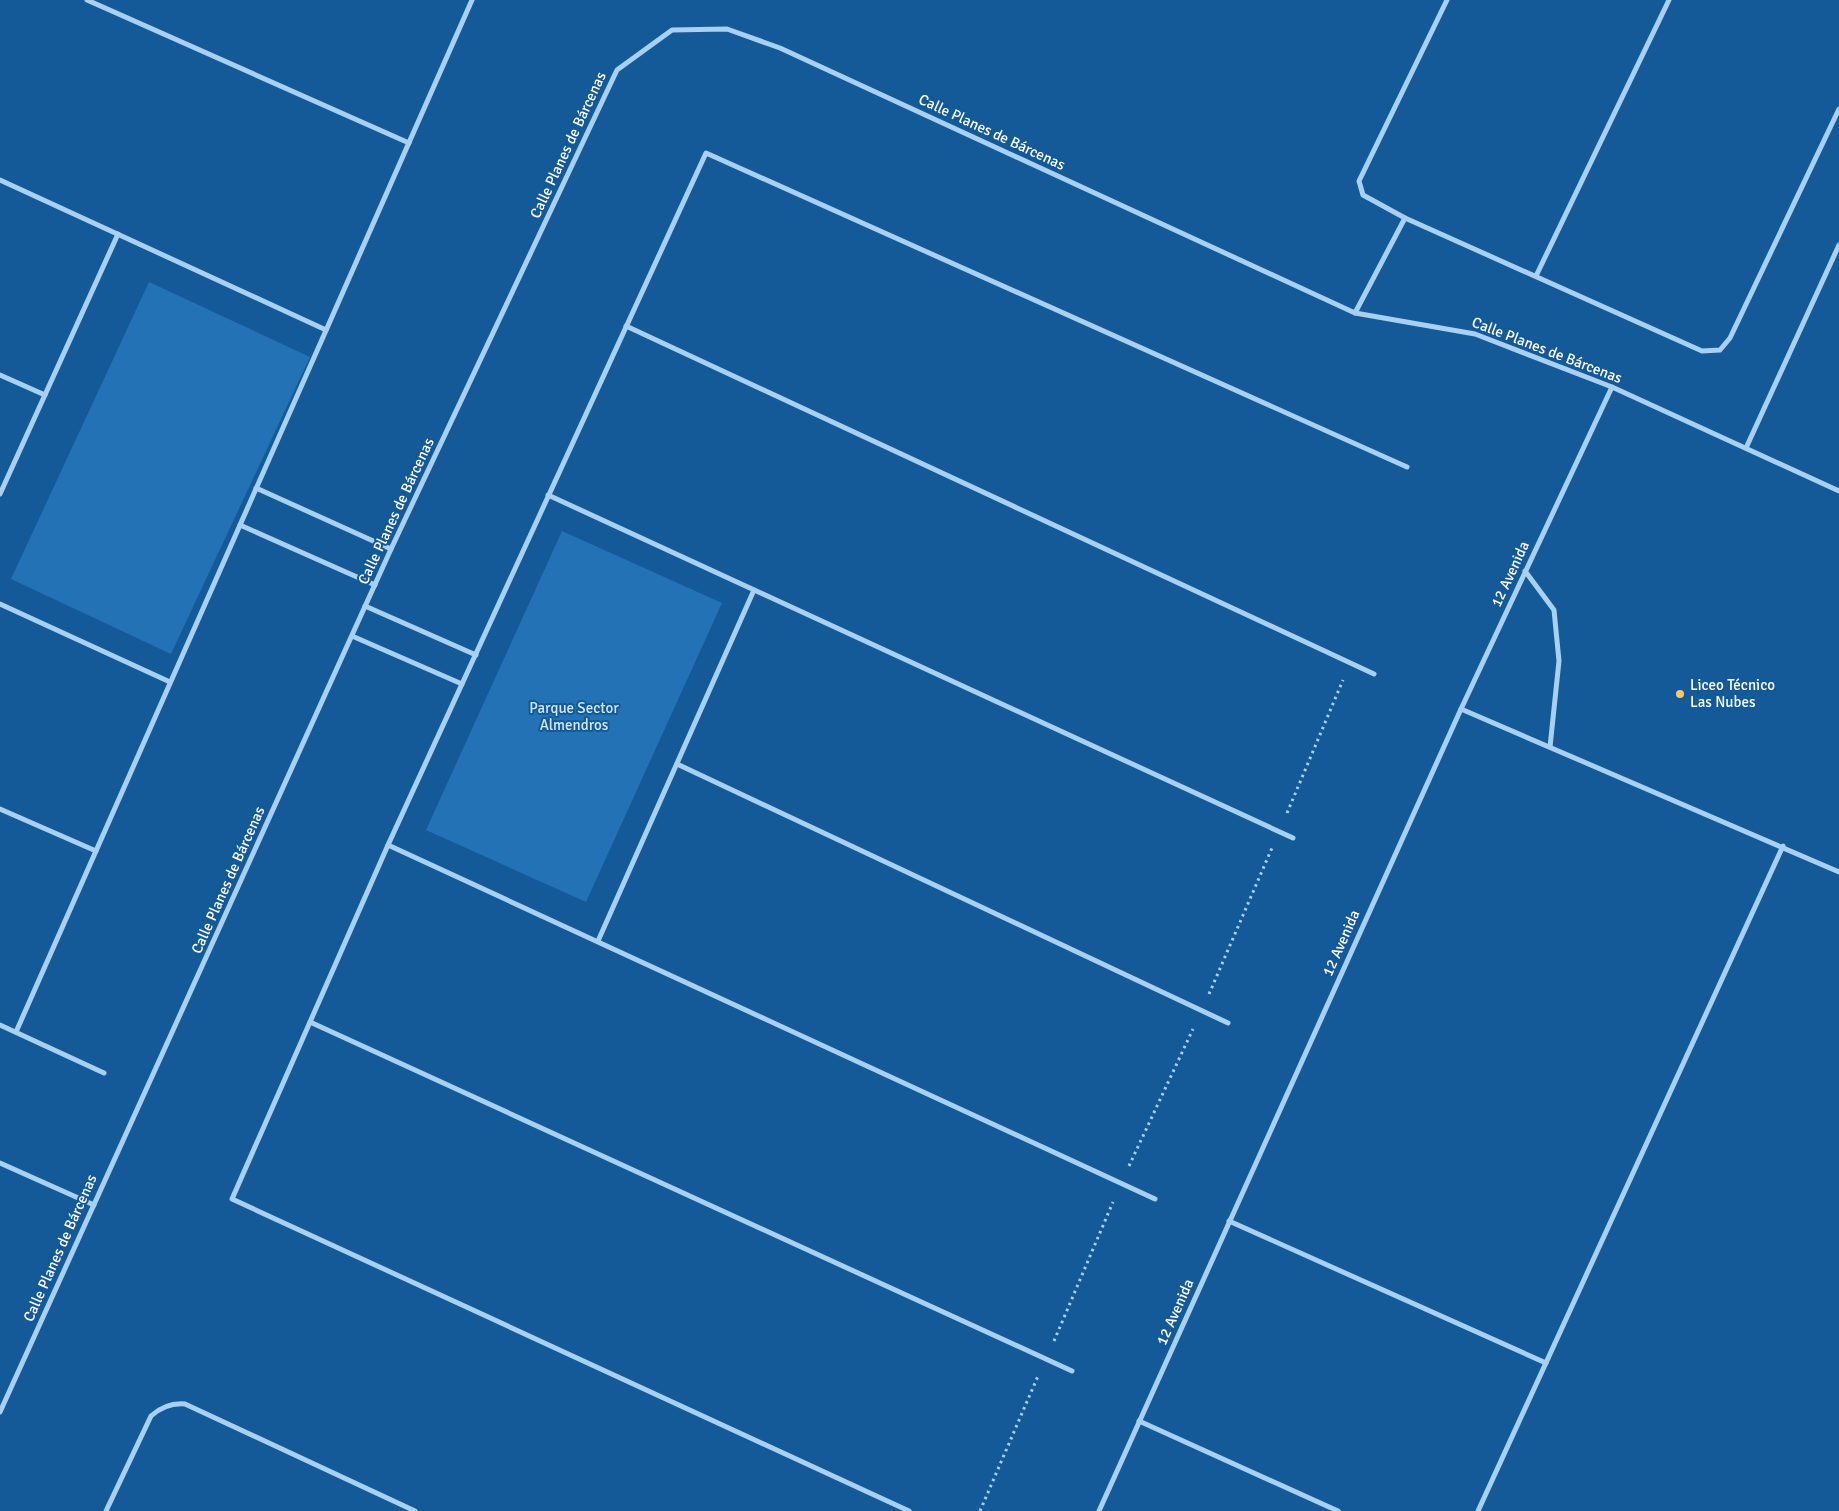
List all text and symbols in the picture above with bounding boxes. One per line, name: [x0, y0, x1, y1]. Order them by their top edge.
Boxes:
street label: Calle Planes de Bárcenas: [526, 69, 610, 221]
street label: Calle Planes de Bárcenas: [916, 90, 1068, 174]
street label: Calle Planes de Bárcenas: [1469, 313, 1625, 387]
street label: Calle Planes de Bárcenas: [354, 435, 438, 587]
street label: 12 Avenida: [1487, 538, 1533, 610]
place label: Liceo Técnico Las Nubes: [1690, 676, 1775, 711]
marker: Liceo Técnico Las Nubes: [1674, 688, 1686, 700]
park label: Parque Sector Almendros: [529, 699, 619, 734]
street label: Calle Planes de Bárcenas: [187, 803, 269, 957]
street label: 12 Avenida: [1318, 907, 1364, 979]
street label: Calle Planes de Bárcenas: [19, 1171, 101, 1325]
street label: 12 Avenida: [1152, 1276, 1198, 1348]

